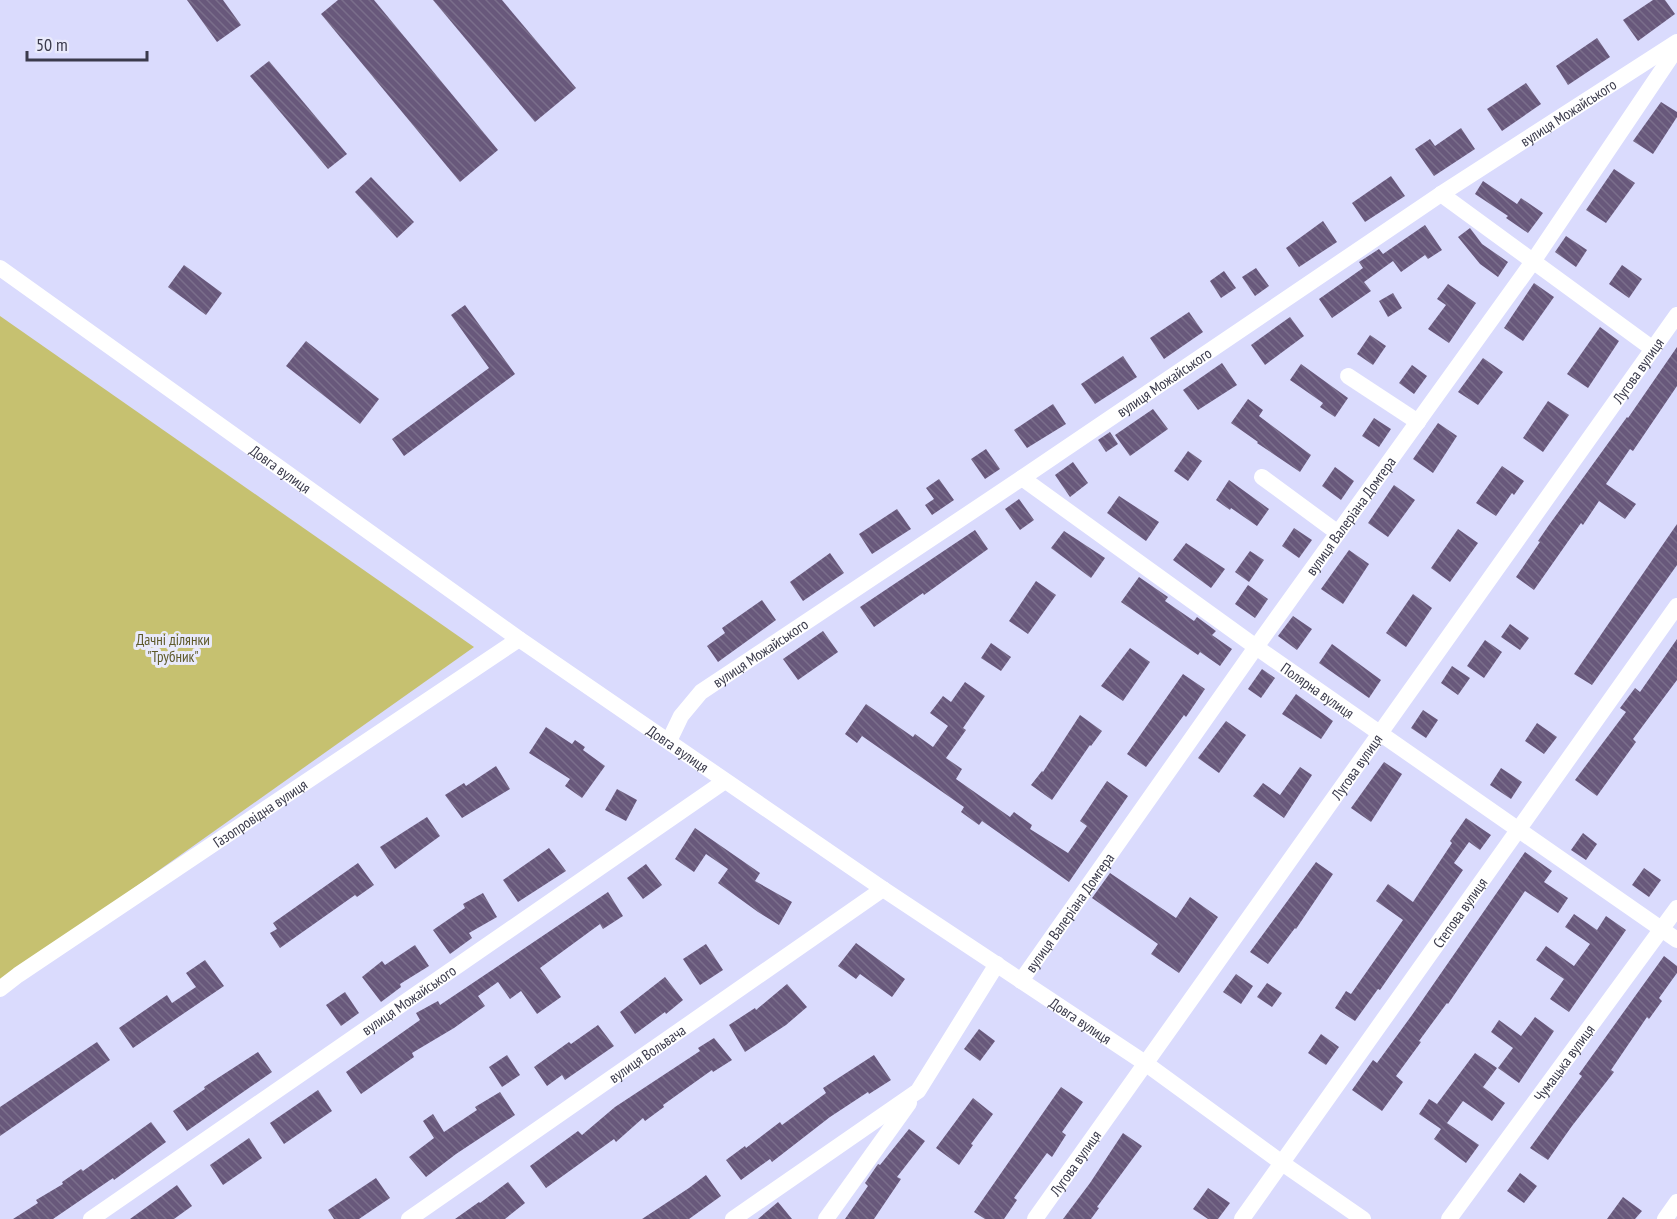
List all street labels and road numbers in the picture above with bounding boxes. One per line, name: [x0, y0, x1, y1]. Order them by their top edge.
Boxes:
street label: вулиця Можайського: [1516, 74, 1620, 150]
street label: Лугова вулиця: [1607, 334, 1668, 407]
street label: вулиця Можайського: [1113, 343, 1215, 421]
street label: Довга вулиця: [246, 440, 315, 497]
street label: вулиця Валеріана Домгера: [1301, 453, 1399, 579]
street label: вулиця Можайського: [709, 614, 811, 691]
street label: Полярна вулиця: [1277, 658, 1358, 722]
street label: Довга вулиця: [644, 720, 713, 776]
street label: Лугова вулиця: [1326, 730, 1386, 804]
street label: Газопровідна вулиця: [209, 774, 311, 851]
street label: вулиця Валеріана Домгера: [1021, 849, 1118, 976]
street label: Степова вулиця: [1428, 873, 1491, 951]
street label: вулиця Можайського: [358, 960, 459, 1039]
street label: Довга вулиця: [1046, 993, 1116, 1048]
street label: вулиця Вольвача: [605, 1020, 689, 1087]
street label: Чумацька вулиця: [1529, 1020, 1598, 1105]
street label: Лугова вулиця: [1045, 1126, 1105, 1200]

